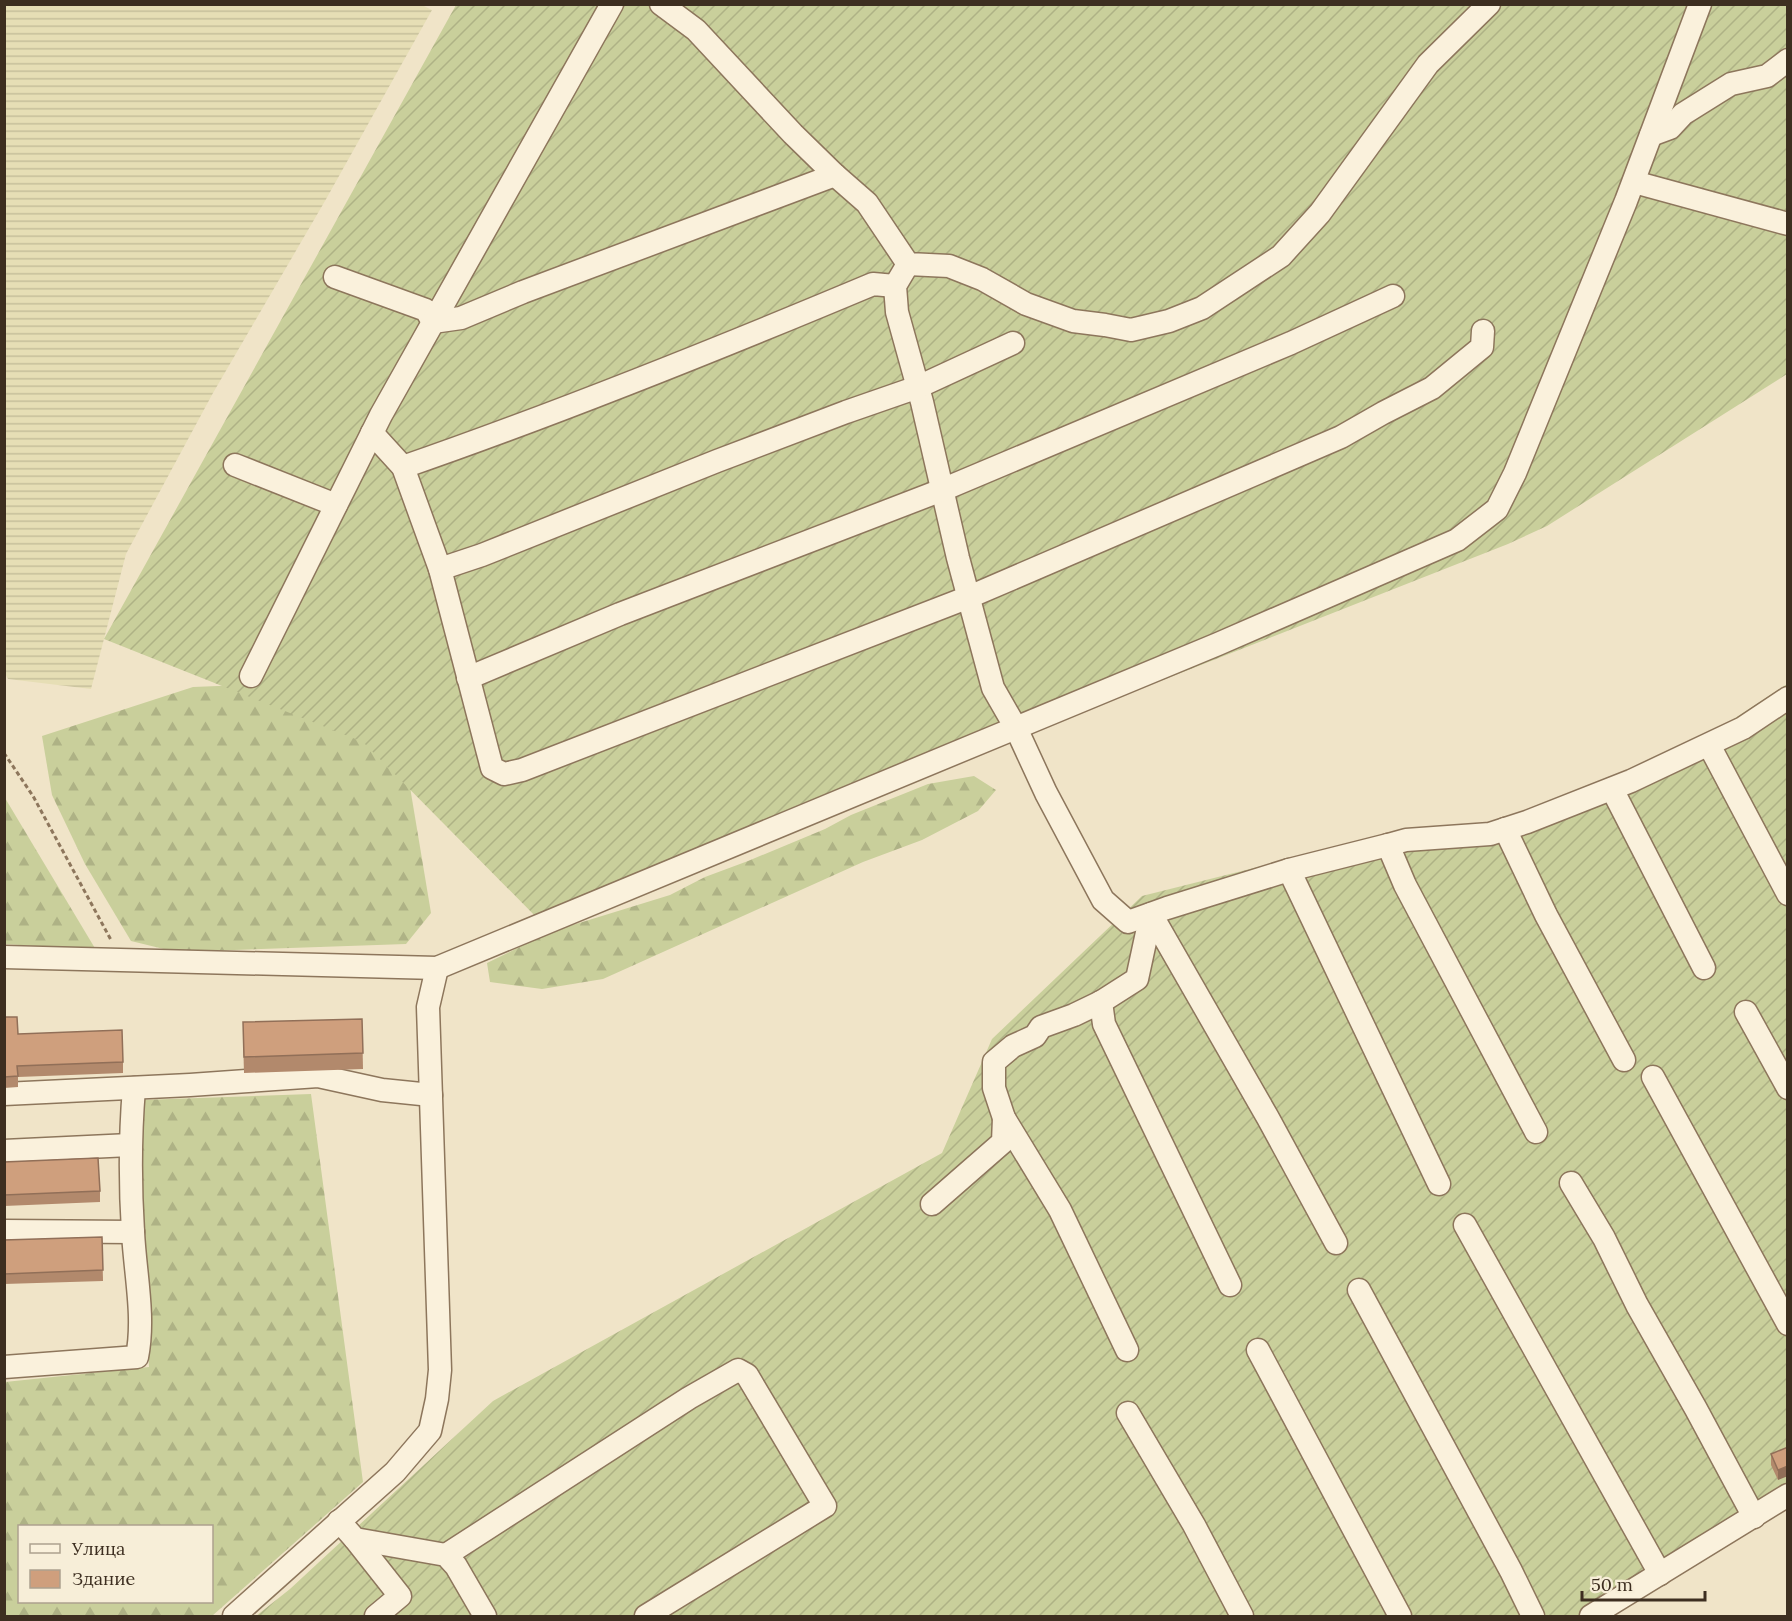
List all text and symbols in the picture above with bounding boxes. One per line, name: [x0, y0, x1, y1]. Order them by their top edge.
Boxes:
legend: [18, 1525, 213, 1603]
text: Улица: [71, 1537, 125, 1560]
scale bar: [1582, 1564, 1705, 1602]
text: Здание: [72, 1567, 135, 1590]
text: 50 m: [1591, 1573, 1633, 1596]

